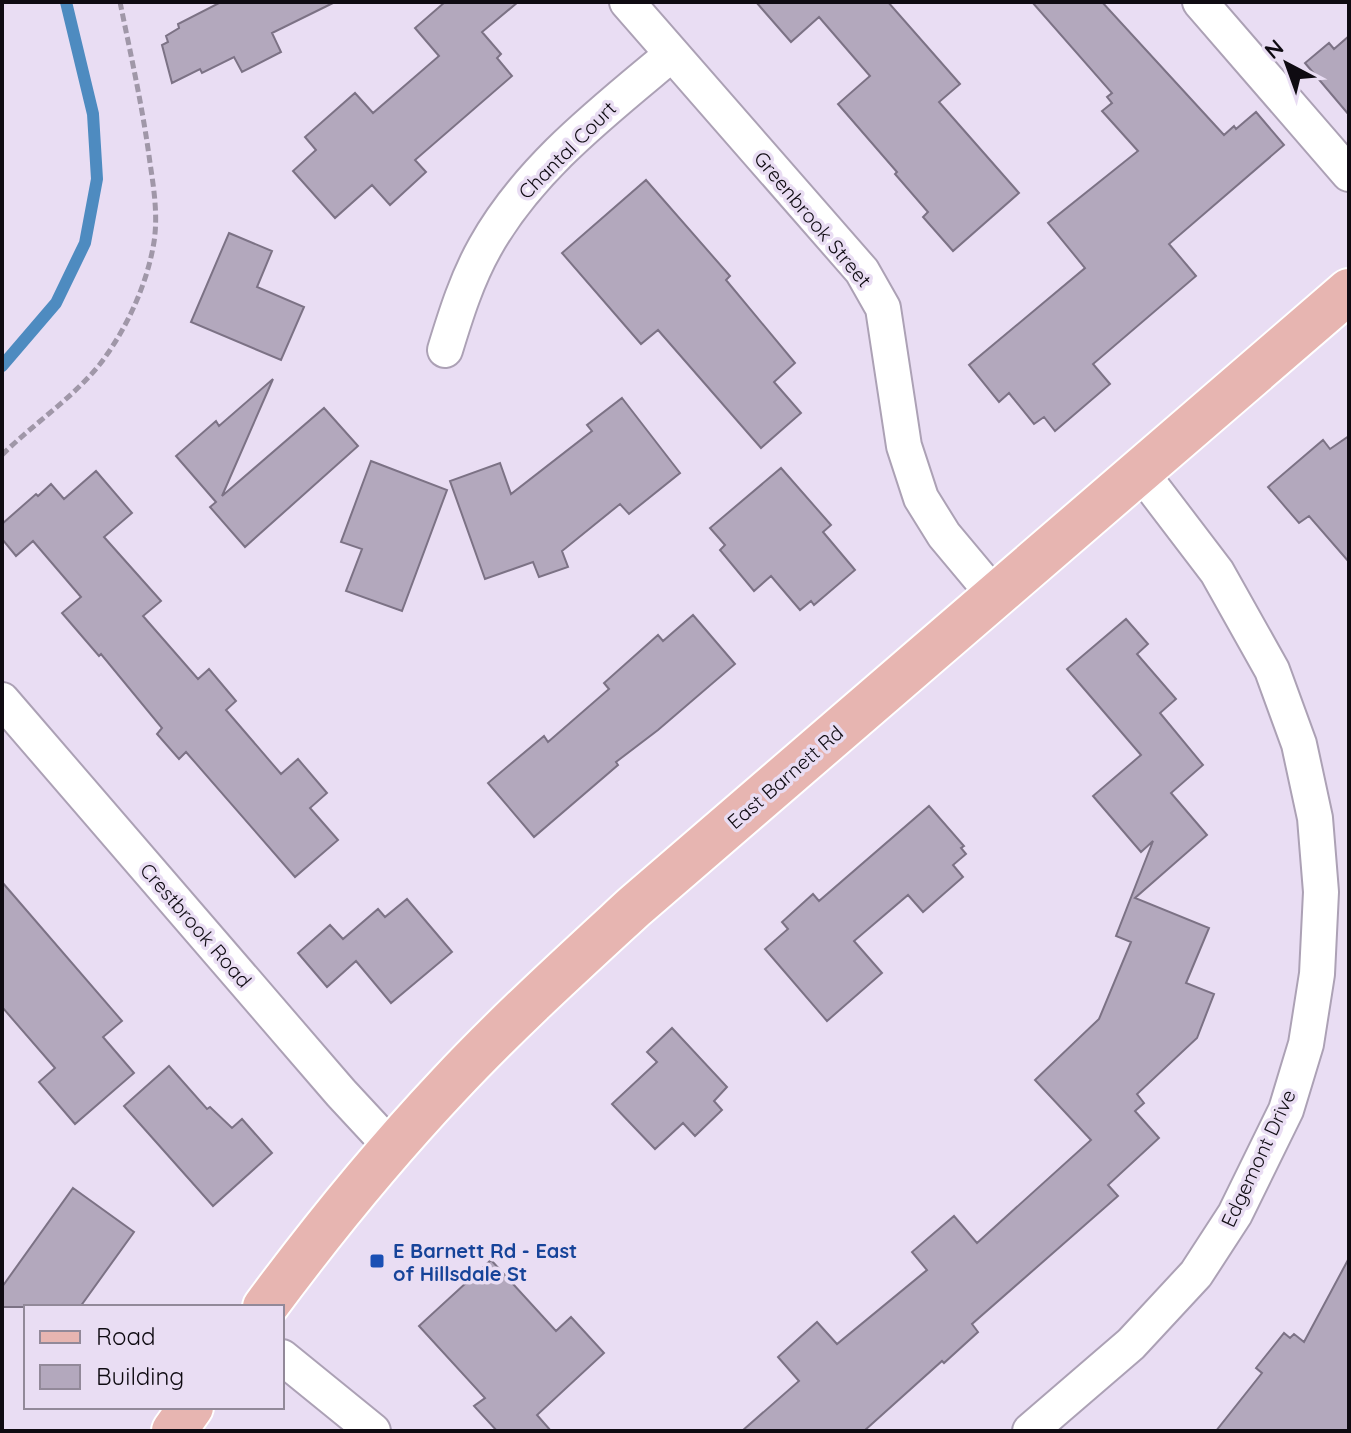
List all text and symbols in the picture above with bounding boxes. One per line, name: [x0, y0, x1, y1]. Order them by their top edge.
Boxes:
north arrow: [1247, 24, 1327, 104]
text: N: [1259, 33, 1289, 65]
street label: Chantal Court: [513, 96, 621, 204]
street label: Greenbrook Street: [749, 146, 877, 292]
street label: East Barnett Rd: [722, 720, 848, 834]
street label: Crestbrook Road: [135, 858, 257, 992]
street label: Edgemont Drive: [1215, 1085, 1301, 1231]
place label: E Barnett Rd - East of Hillsdale St: [393, 1238, 577, 1286]
marker: E Barnett Rd - East of Hillsdale St: [368, 1252, 386, 1270]
legend: [24, 1305, 284, 1409]
text: Road: [96, 1321, 156, 1351]
text: Building: [96, 1361, 184, 1391]

